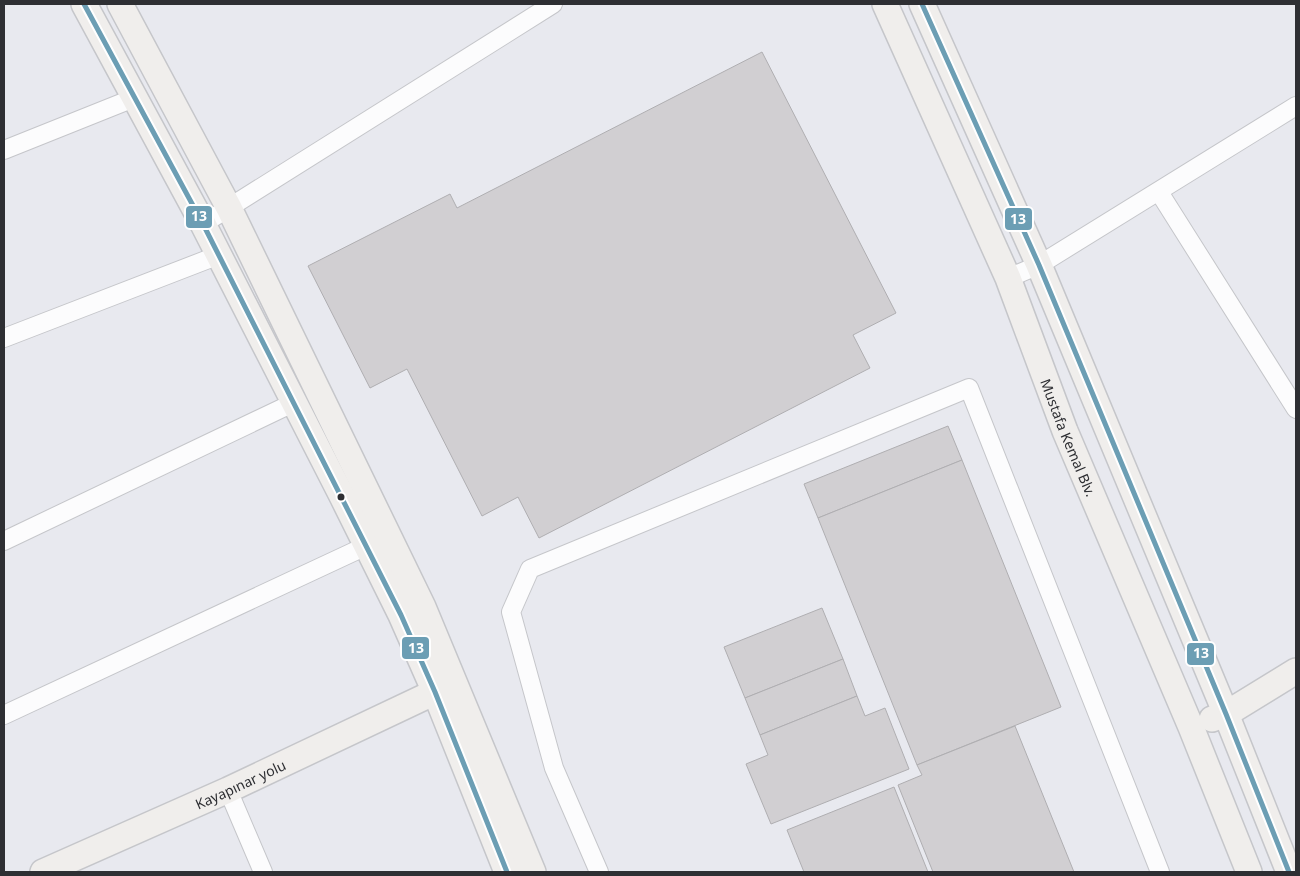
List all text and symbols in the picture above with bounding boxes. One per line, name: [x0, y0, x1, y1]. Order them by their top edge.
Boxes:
line badge: 13: [185, 205, 213, 229]
text: 13: [191, 206, 207, 225]
line badge: 13: [1004, 207, 1033, 231]
text: 13: [1010, 209, 1026, 228]
street label: Mustafa Kemal Blv.: [1037, 376, 1101, 499]
unlabelled marker: [336, 492, 346, 502]
line badge: 13: [401, 636, 430, 660]
text: 13: [408, 638, 424, 657]
line badge: 13: [1186, 642, 1215, 666]
text: 13: [1193, 643, 1209, 662]
street label: Kayapınar yolu: [192, 755, 289, 813]

